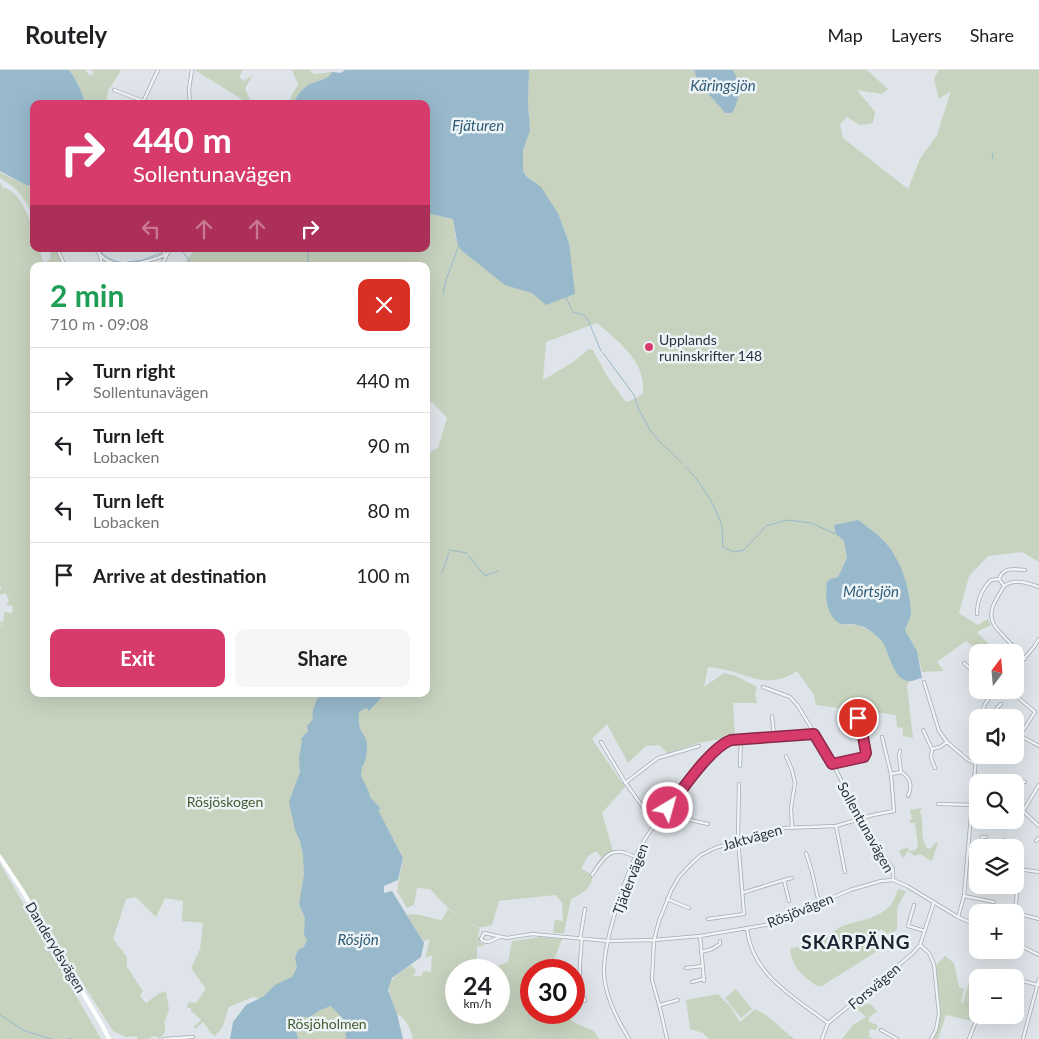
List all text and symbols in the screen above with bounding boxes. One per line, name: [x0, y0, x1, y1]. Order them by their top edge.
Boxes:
text: Routely: [25, 20, 107, 49]
text: Map: [827, 24, 863, 46]
text: Layers: [891, 24, 942, 46]
text: Share: [970, 24, 1014, 46]
water label: Käringsjön: [690, 76, 756, 94]
water label: Fjäturen: [452, 116, 504, 134]
text: 440 m: [133, 118, 232, 160]
icon: right: [50, 120, 115, 185]
text: Sollentunavägen: [133, 160, 292, 187]
icon: left: [137, 215, 165, 243]
icon: ahead: [190, 215, 218, 243]
icon: ahead: [243, 215, 271, 243]
icon: right: [296, 215, 324, 243]
text: 2 min: [50, 277, 124, 313]
button: close: [358, 279, 410, 331]
text: 710 m · 09:08: [50, 314, 149, 333]
place label: Upplands runinskrifter 148: [659, 331, 762, 364]
marker: Upplands runinskrifter 148: [643, 341, 655, 353]
text: Turn right: [93, 359, 175, 382]
icon: right: [50, 366, 78, 394]
text: 440 m: [356, 369, 410, 392]
text: Sollentunavägen: [93, 382, 209, 401]
text: Turn left: [93, 424, 164, 447]
icon: left: [50, 431, 78, 459]
text: 90 m: [367, 434, 410, 457]
text: Lobacken: [93, 447, 159, 466]
text: Turn left: [93, 489, 164, 512]
icon: left: [50, 496, 78, 524]
text: 80 m: [367, 499, 410, 522]
text: Lobacken: [93, 512, 159, 531]
icon: arrive: [50, 561, 78, 589]
text: Arrive at destination: [93, 564, 266, 587]
text: 100 m: [356, 564, 410, 587]
water label: Mörtsjön: [843, 582, 899, 600]
button: Exit: [50, 629, 225, 687]
button: Share: [235, 629, 410, 687]
north arrow: [969, 644, 1024, 699]
map controls: [969, 644, 1024, 1024]
pin: [837, 697, 879, 739]
icon: arrive: [844, 704, 872, 732]
button: sound: [969, 709, 1024, 764]
button: search: [969, 774, 1024, 829]
street label: Sollentunavägen: [834, 779, 898, 875]
position arrow: [641, 781, 693, 833]
park label: Rösjöskogen: [187, 793, 263, 810]
street label: Jaktvägen: [720, 820, 784, 854]
button: layers: [969, 839, 1024, 894]
street label: Tjädervägen: [609, 841, 651, 917]
street label: Rösjövägen: [764, 889, 836, 931]
street label: Danderydsvägen: [22, 899, 90, 995]
button: +: [969, 904, 1024, 959]
water label: Rösjön: [337, 930, 379, 948]
district label: SKARPÄNG: [801, 930, 911, 953]
speed limit sign: 30: [520, 959, 585, 1024]
street label: Forsvägen: [845, 959, 903, 1013]
button: −: [969, 969, 1024, 1024]
text: 24: [463, 970, 492, 1000]
text: km/h: [463, 996, 492, 1011]
park label: Rösjöholmen: [287, 1015, 367, 1032]

